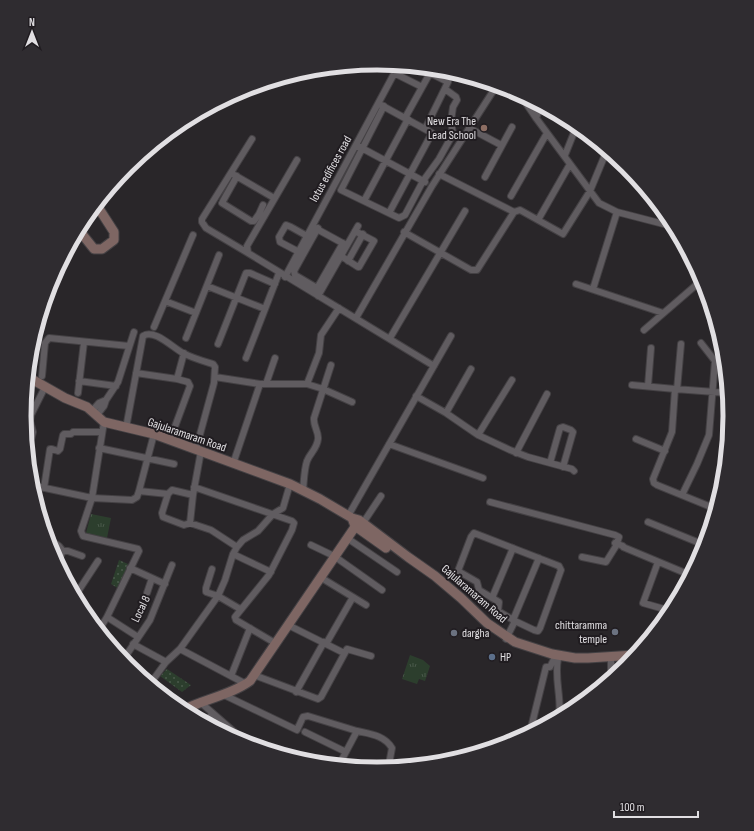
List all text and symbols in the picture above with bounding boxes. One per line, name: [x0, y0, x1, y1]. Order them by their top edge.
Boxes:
north arrow: [12, 12, 52, 52]
text: N: [29, 16, 35, 29]
place label: New Era The Lead School: [427, 114, 476, 143]
marker: New Era The Lead School: [479, 123, 489, 133]
street label: lotus edifices road: [307, 133, 355, 205]
street label: Gajularamaram Road: [146, 415, 228, 455]
street label: Gajularamaram Road: [438, 561, 510, 627]
street label: Local 8: [128, 593, 154, 625]
place label: chittaramma temple: [555, 618, 607, 647]
place label: dargha: [462, 626, 490, 641]
marker: chittaramma temple: [610, 627, 620, 637]
marker: dargha: [449, 628, 459, 638]
place label: HP: [500, 650, 511, 665]
marker: HP: [487, 652, 497, 662]
scale bar: [614, 793, 698, 819]
text: 100 m: [620, 800, 645, 815]

